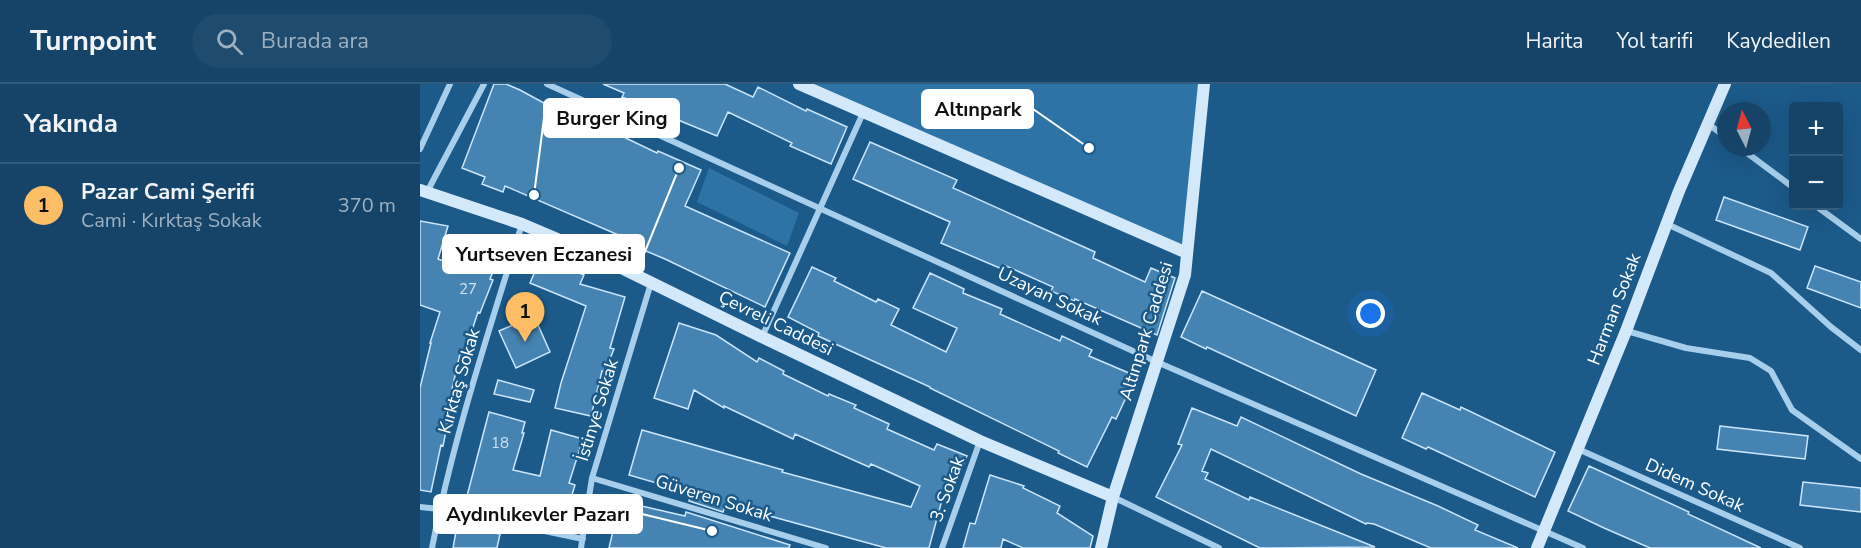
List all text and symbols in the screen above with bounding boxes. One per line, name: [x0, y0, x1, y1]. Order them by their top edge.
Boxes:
search box: [192, 14, 612, 68]
text: Turnpoint: [30, 22, 156, 60]
icon: search: [213, 25, 246, 58]
text: Burada ara: [261, 26, 369, 56]
text: Harita: [1525, 27, 1583, 55]
text: Yol tarifi: [1616, 27, 1693, 55]
text: Kaydedilen: [1726, 27, 1831, 55]
callout: Altınpark: [922, 90, 1033, 128]
text: Altınpark: [935, 96, 1023, 123]
callout: Burger King: [544, 99, 679, 137]
north arrow: [1717, 102, 1771, 156]
map controls: [1789, 102, 1843, 210]
button: +: [1789, 102, 1843, 156]
text: Burger King: [556, 105, 668, 132]
text: Yakında: [24, 106, 118, 141]
button: −: [1789, 156, 1843, 210]
text: Pazar Cami Şerifi: [81, 177, 255, 207]
text: 1: [38, 192, 50, 219]
text: 370 m: [338, 192, 396, 219]
text: Cami · Kırktaş Sokak: [81, 207, 262, 234]
callout: Yurtseven Eczanesi: [443, 235, 644, 273]
text: Yurtseven Eczanesi: [455, 241, 632, 268]
street label: Harman Sokak: [1582, 249, 1647, 368]
street label: Altınpark Caddesi: [1113, 259, 1179, 403]
street label: Uzayan Sokak: [994, 261, 1107, 331]
house number: 27: [459, 279, 477, 299]
street label: Çevreli Caddesi: [715, 285, 837, 361]
pin: 1: [506, 292, 544, 342]
your location: [1356, 299, 1385, 328]
street label: Kırktaş Sokak: [433, 325, 486, 436]
street label: İstinye Sokak: [570, 355, 624, 464]
house number: 18: [491, 433, 509, 453]
street label: 3. Sokak: [924, 452, 970, 525]
street label: Didem Sokak: [1642, 452, 1749, 518]
street label: Güveren Sokak: [653, 469, 776, 527]
callout: Aydınlıkevler Pazarı: [434, 495, 642, 533]
text: Aydınlıkevler Pazarı: [446, 501, 630, 528]

